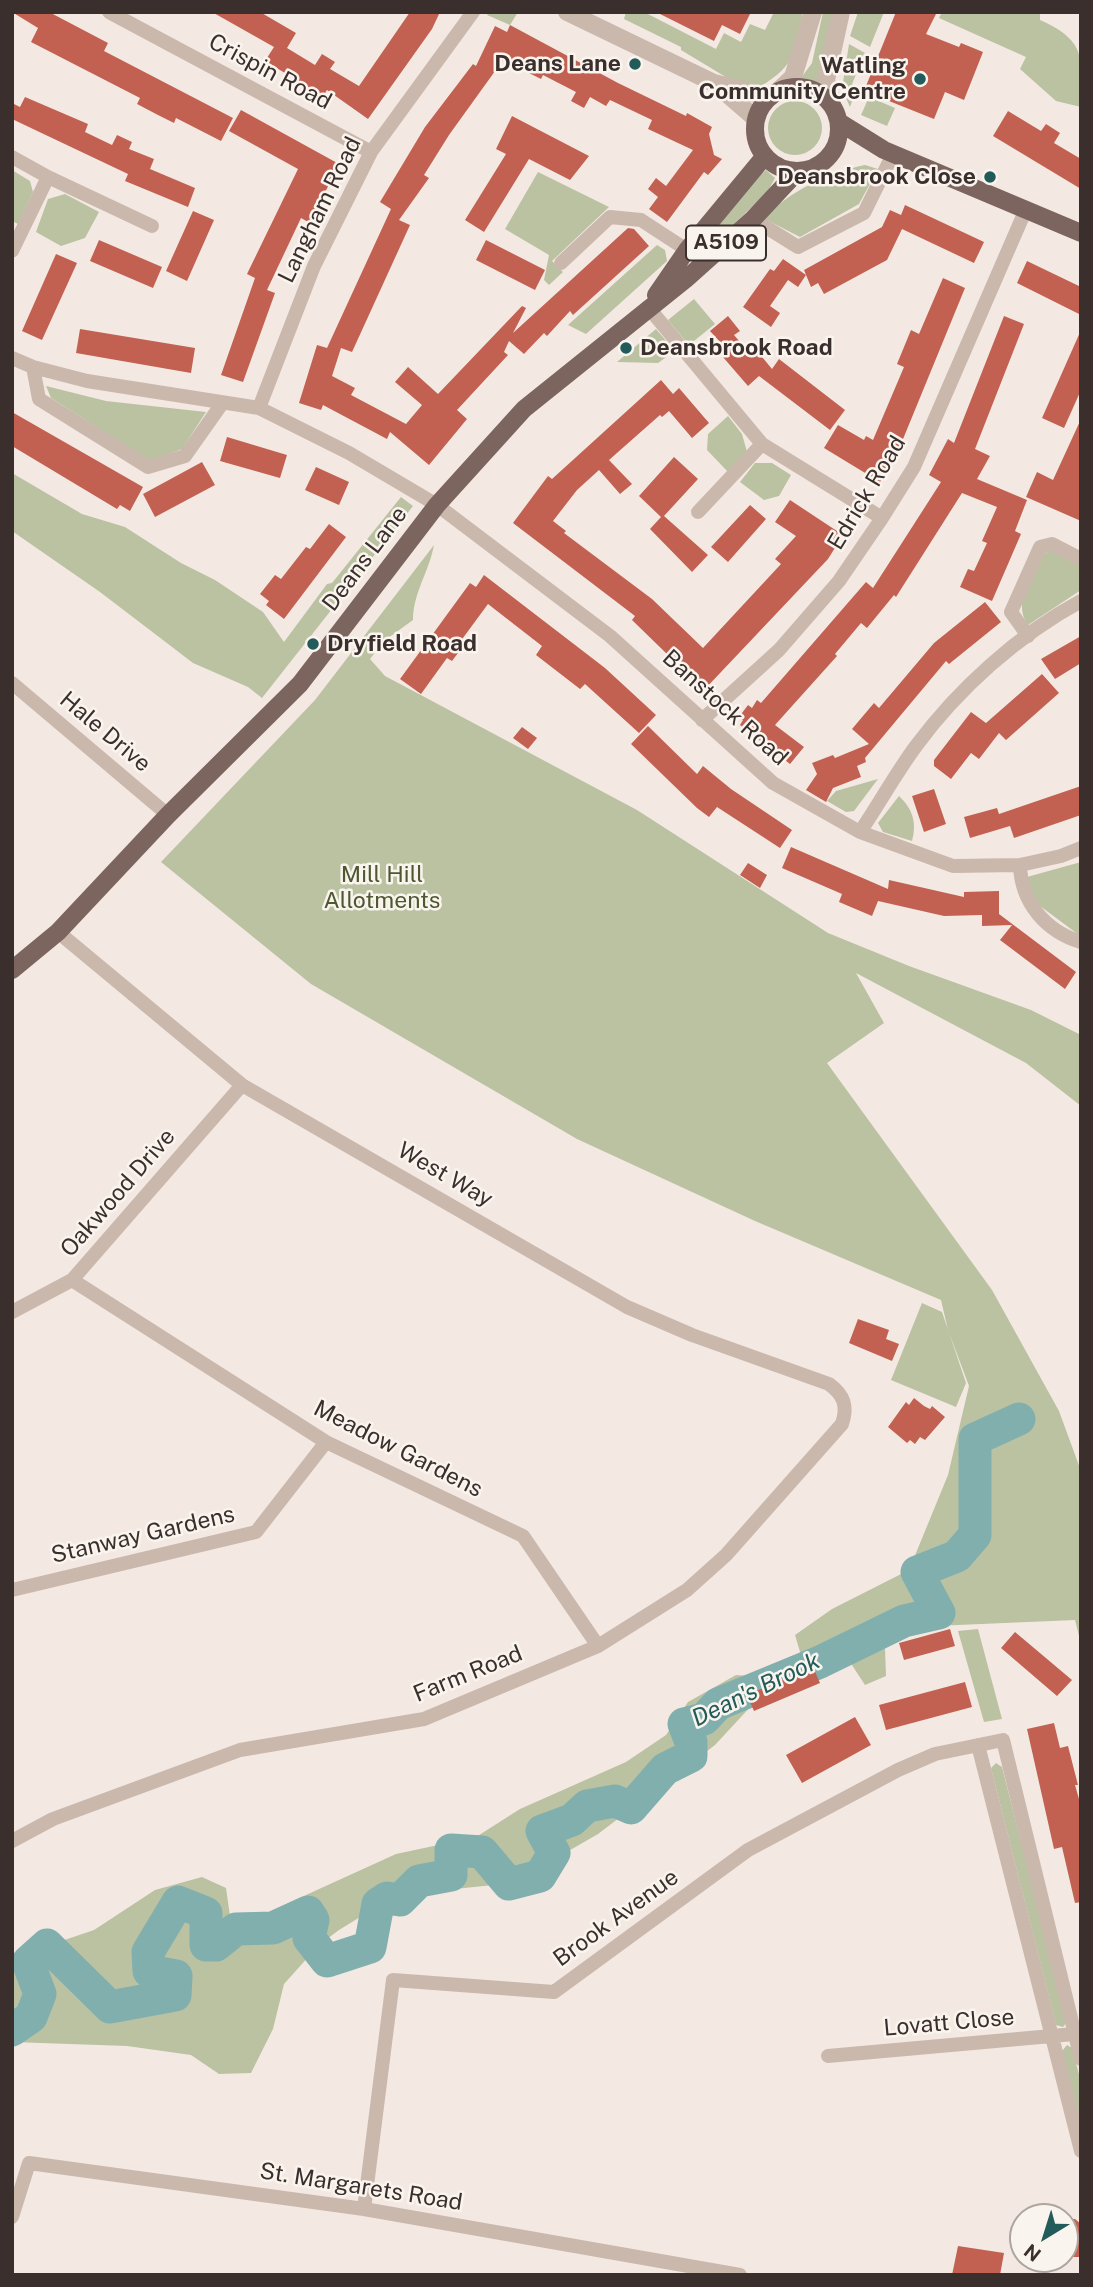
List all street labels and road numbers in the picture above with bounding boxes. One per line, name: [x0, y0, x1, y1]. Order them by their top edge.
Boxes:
street label: Crispin Road: [204, 28, 336, 116]
street label: Langham Road: [273, 132, 367, 288]
road number: A5109: [686, 226, 766, 260]
street label: Edrick Road: [822, 431, 912, 555]
street label: Deans Lane: [317, 501, 413, 617]
street label: Banstock Road: [656, 644, 794, 772]
street label: Hale Drive: [54, 686, 156, 778]
street label: Oakwood Drive: [55, 1123, 181, 1263]
street label: West Way: [392, 1137, 498, 1213]
street label: Meadow Gardens: [309, 1395, 487, 1503]
street label: Stanway Gardens: [49, 1500, 237, 1570]
street label: Farm Road: [409, 1640, 527, 1708]
street label: Brook Avenue: [548, 1863, 684, 1973]
street label: Lovatt Close: [882, 2004, 1016, 2042]
street label: St. Margarets Road: [258, 2157, 464, 2217]

